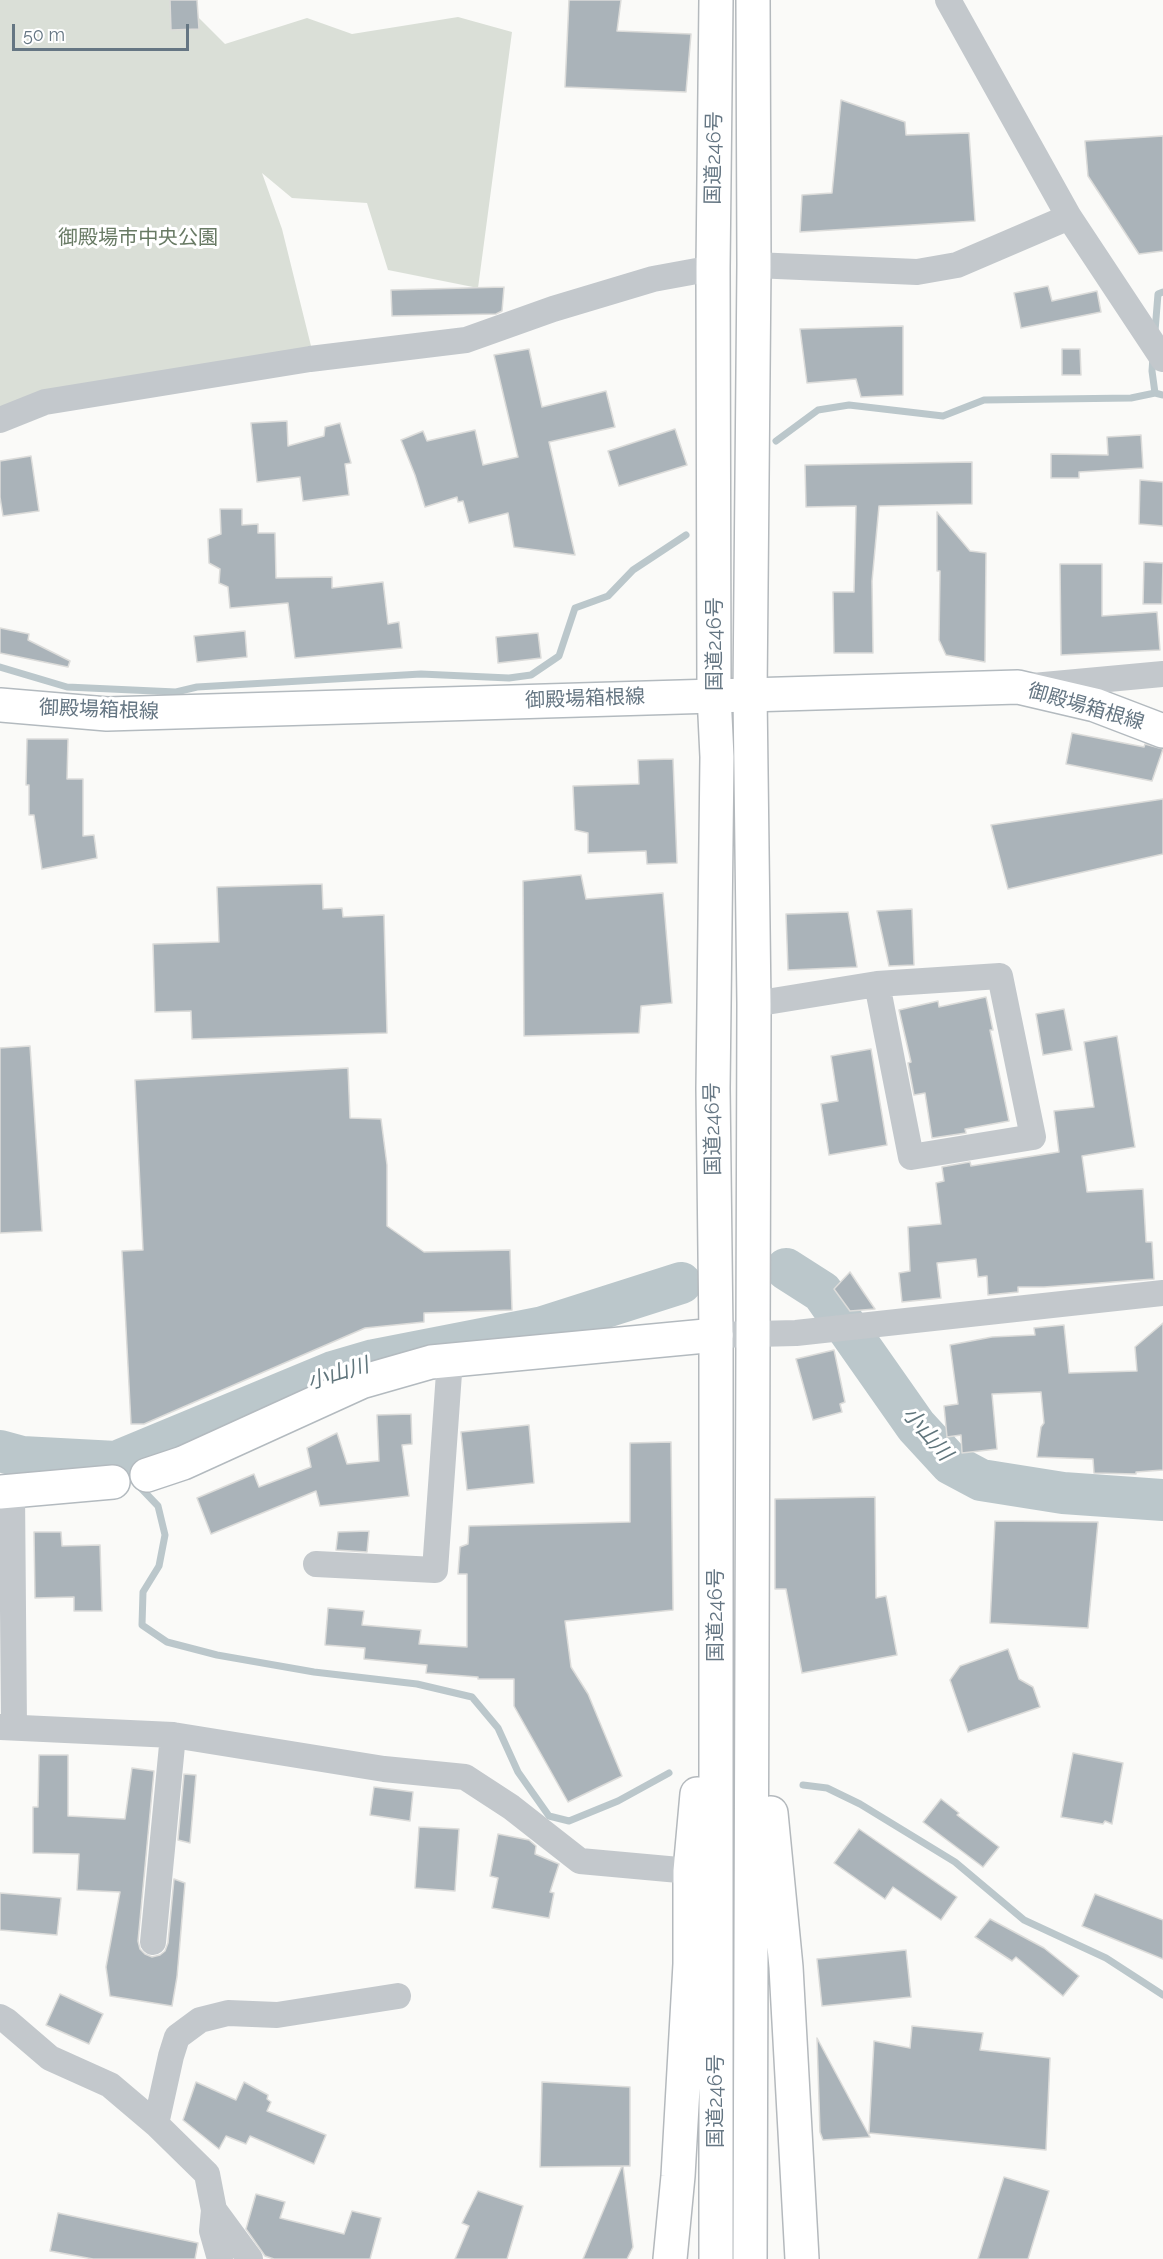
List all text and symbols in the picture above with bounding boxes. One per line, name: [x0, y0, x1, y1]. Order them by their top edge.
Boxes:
scale bar: [15, 12, 192, 50]
text: 50 m: [23, 24, 65, 45]
street label: 国道246号: [701, 111, 727, 205]
park label: 御殿場市中央公園: [58, 226, 218, 250]
street label: 国道246号: [703, 597, 727, 691]
street label: 御殿場箱根線: [1025, 679, 1147, 735]
street label: 御殿場箱根線: [525, 685, 645, 713]
street label: 御殿場箱根線: [39, 696, 159, 724]
street label: 国道246号: [700, 1082, 726, 1176]
water label: 小山川: [304, 1353, 372, 1395]
water label: 小山川: [897, 1402, 957, 1466]
street label: 国道246号: [704, 1568, 728, 1662]
street label: 国道246号: [704, 2054, 728, 2148]

